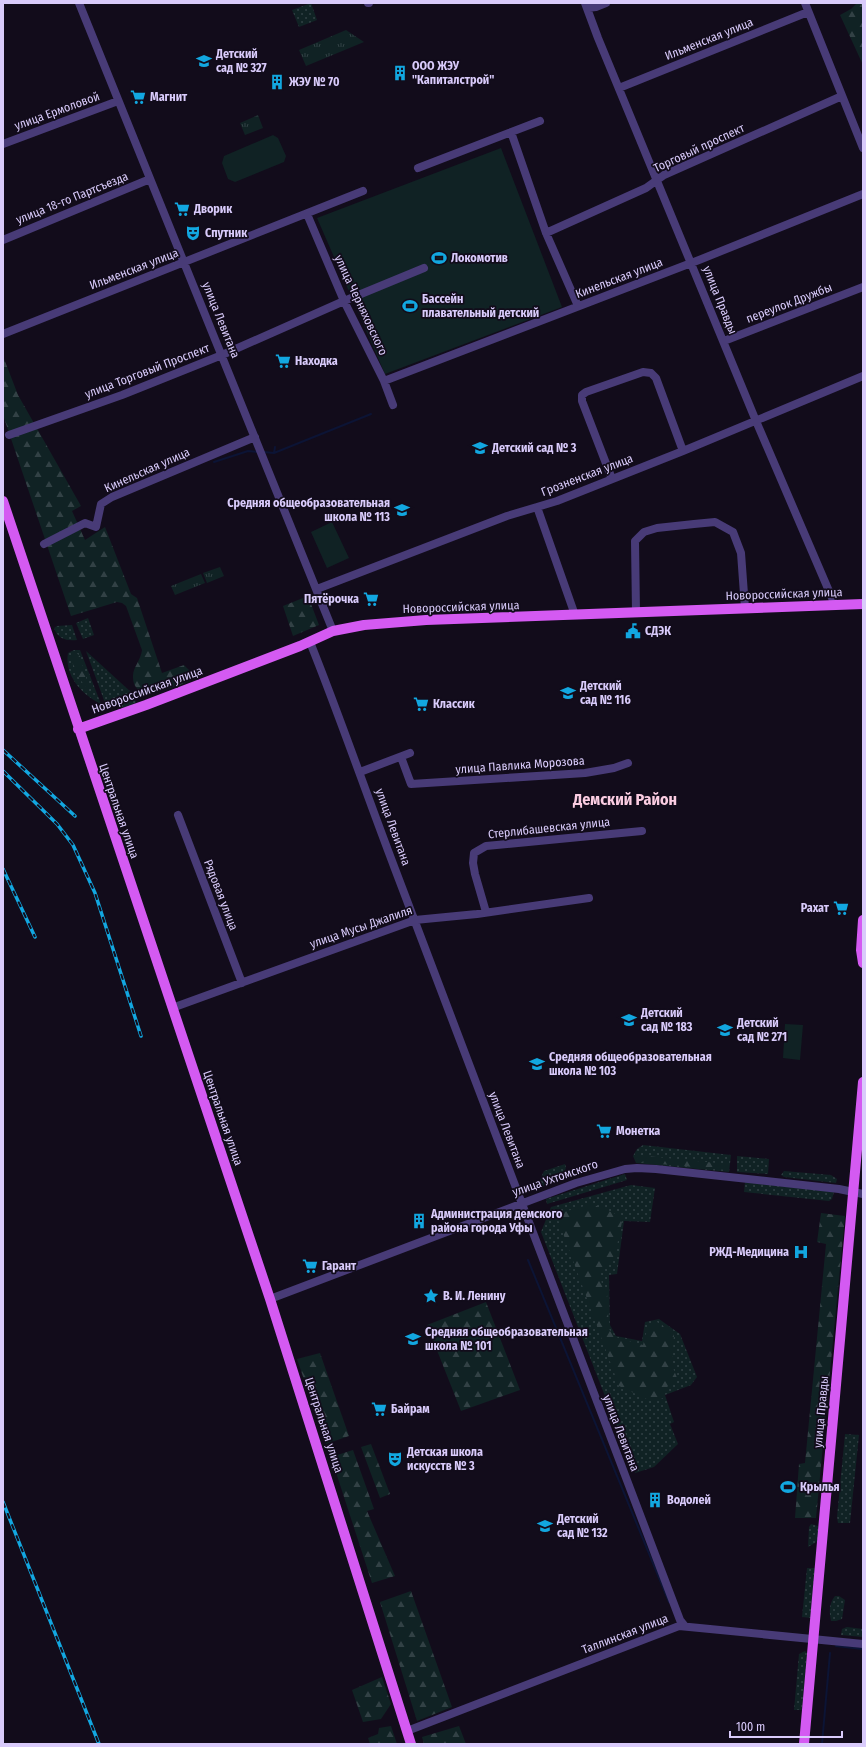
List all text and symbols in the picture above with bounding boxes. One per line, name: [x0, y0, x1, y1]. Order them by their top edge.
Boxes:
street label: Ильменская улица: [663, 15, 755, 63]
place label: Детский сад № 327: [215, 47, 267, 75]
school or university icon: Детский сад № 327: [195, 52, 213, 70]
place label: ООО ЖЭУ "Капиталстрой": [412, 59, 494, 87]
building icon: ООО ЖЭУ "Капиталстрой": [391, 64, 409, 82]
building icon: ЖЭУ № 70: [268, 73, 286, 91]
place label: ЖЭУ № 70: [288, 75, 340, 89]
supermarket icon: Магнит: [129, 88, 147, 106]
street label: улица Ермоловой: [13, 89, 101, 133]
place label: Магнит: [150, 90, 188, 104]
street label: Торговый проспект: [651, 121, 747, 175]
street label: улица 18-го Партсъезда: [14, 169, 130, 227]
supermarket icon: Дворик: [173, 200, 191, 218]
place label: Дворик: [193, 202, 233, 216]
theatre icon: Спутник: [184, 224, 202, 242]
place label: Спутник: [205, 226, 248, 240]
street label: Ильменская улица: [88, 246, 180, 292]
sports icon: Локомотив: [430, 249, 448, 267]
place label: Локомотив: [451, 251, 508, 265]
street label: улица Черняховского: [332, 253, 390, 357]
street label: Кинельская улица: [574, 255, 665, 301]
street label: улица Правды: [700, 264, 740, 336]
street label: улица Левитана: [199, 280, 243, 360]
street label: переулок Дружбы: [744, 280, 834, 326]
place label: Бассейн плавательный детский: [422, 292, 539, 320]
sports icon: Бассейн плавательный детский: [401, 297, 419, 315]
street label: улица Торговый Проспект: [83, 341, 211, 401]
supermarket icon: Находка: [274, 352, 292, 370]
place label: Находка: [295, 354, 338, 368]
school or university icon: Детский сад № 3: [471, 439, 489, 457]
place label: Детский сад № 3: [491, 441, 577, 455]
street label: Кинельская улица: [102, 445, 192, 495]
street label: Грозненская улица: [539, 451, 635, 499]
place label: Средняя общеобразовательная школа № 113: [227, 496, 390, 524]
school or university icon: Средняя общеобразовательная школа № 113: [393, 501, 411, 519]
street label: Новороссийская улица: [725, 585, 843, 603]
supermarket icon: Пятёрочка: [362, 590, 380, 608]
place label: Пятёрочка: [304, 592, 359, 606]
street label: Новороссийская улица: [402, 598, 520, 616]
public building icon: СДЭК: [624, 622, 642, 640]
place label: СДЭК: [645, 624, 671, 638]
street label: Новороссийская улица: [90, 663, 204, 717]
place label: Детский сад № 116: [579, 679, 631, 707]
school or university icon: Детский сад № 116: [559, 684, 577, 702]
supermarket icon: Классик: [412, 695, 430, 713]
place label: Классик: [433, 697, 476, 711]
street label: улица Павлика Морозова: [455, 753, 585, 776]
street label: Центральная улица: [96, 762, 142, 860]
street label: улица Левитана: [373, 787, 413, 868]
district label: Демский Район: [572, 790, 677, 809]
street label: Стерлибашевская улица: [487, 815, 611, 841]
street label: Рядовая улица: [201, 858, 241, 933]
supermarket icon: Рахат: [832, 899, 850, 917]
place label: Рахат: [801, 901, 830, 915]
street label: улица Мусы Джалиля: [308, 903, 414, 951]
place label: Детский сад № 183: [640, 1006, 693, 1034]
school or university icon: Детский сад № 183: [620, 1011, 638, 1029]
place label: Детский сад № 271: [736, 1016, 787, 1044]
school or university icon: Детский сад № 271: [716, 1021, 734, 1039]
place label: Средняя общеобразовательная школа № 103: [549, 1050, 712, 1078]
school or university icon: Средняя общеобразовательная школа № 103: [528, 1055, 546, 1073]
street label: Центральная улица: [200, 1069, 246, 1167]
street label: улица Левитана: [486, 1090, 528, 1170]
supermarket icon: Монетка: [595, 1122, 613, 1140]
place label: Монетка: [616, 1124, 660, 1138]
street label: улица Ухтомского: [510, 1157, 600, 1199]
place label: Администрация демского района города Уфы: [430, 1207, 563, 1235]
building icon: Администрация демского района города Уфы: [410, 1212, 428, 1230]
hospital icon: РЖД-Медицина: [792, 1243, 810, 1261]
place label: РЖД-Медицина: [709, 1245, 789, 1259]
supermarket icon: Гарант: [301, 1257, 319, 1275]
place label: Гарант: [322, 1259, 357, 1273]
place icon: В. И. Ленину: [422, 1287, 440, 1305]
place label: В. И. Ленину: [443, 1289, 506, 1303]
place label: Средняя общеобразовательная школа № 101: [425, 1325, 588, 1353]
school or university icon: Средняя общеобразовательная школа № 101: [404, 1330, 422, 1348]
street label: улица Правды: [811, 1375, 831, 1449]
street label: Центральная улица: [302, 1376, 346, 1475]
street label: улица Левитана: [600, 1393, 642, 1473]
supermarket icon: Байрам: [370, 1400, 388, 1418]
place label: Байрам: [391, 1402, 430, 1416]
place label: Детская школа искусств № 3: [406, 1445, 483, 1473]
theatre icon: Детская школа искусств № 3: [386, 1450, 404, 1468]
sports icon: Крылья: [779, 1478, 797, 1496]
place label: Крылья: [800, 1480, 840, 1494]
building icon: Водолей: [646, 1491, 664, 1509]
place label: Водолей: [667, 1493, 711, 1507]
place label: Детский сад № 132: [556, 1512, 608, 1540]
school or university icon: Детский сад № 132: [536, 1517, 554, 1535]
street label: Таллинская улица: [580, 1611, 670, 1657]
scale bar: [730, 1713, 842, 1739]
text: 100 m: [736, 1720, 765, 1734]

